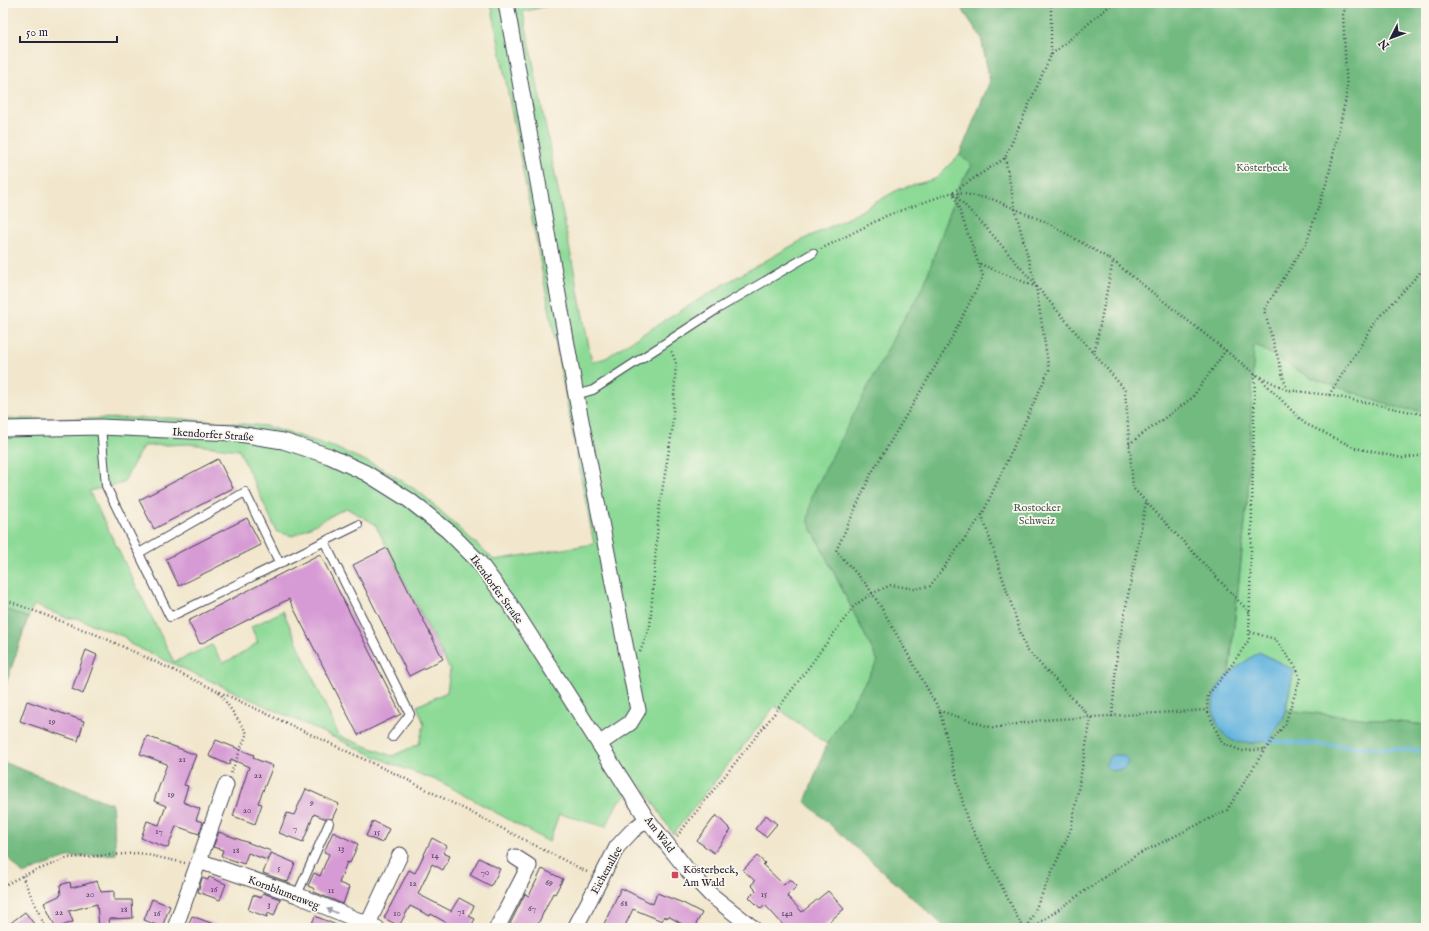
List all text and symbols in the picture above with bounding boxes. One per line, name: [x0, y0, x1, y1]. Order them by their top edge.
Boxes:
scale bar: [20, 18, 117, 44]
north arrow: [1371, 18, 1411, 58]
text: 50 m: [26, 25, 48, 40]
text: N: [1376, 35, 1393, 53]
park label: Kösterbeck: [1236, 161, 1288, 175]
street label: Ikendorfer Straße: [172, 425, 254, 445]
park label: Rostocker Schweiz: [1013, 501, 1061, 528]
street label: Ikendorfer Straße: [467, 552, 526, 627]
house number: 19: [48, 716, 56, 727]
house number: 21: [178, 754, 186, 765]
house number: 22: [254, 770, 262, 781]
house number: 19: [167, 789, 175, 800]
house number: 9: [309, 797, 314, 808]
house number: 20: [243, 805, 251, 816]
street label: Am Wald: [640, 813, 677, 856]
house number: 7: [293, 823, 297, 834]
house number: 17: [155, 826, 163, 837]
house number: 15: [374, 827, 381, 838]
house number: 13: [338, 843, 344, 854]
street label: Eichenallee: [588, 844, 626, 897]
house number: 18: [233, 845, 240, 856]
house number: 14: [431, 850, 439, 861]
house number: 5: [277, 863, 281, 874]
place label: Kösterbeck, Am Wald: [682, 863, 738, 890]
house number: 70: [481, 867, 489, 878]
marker: Kösterbeck, Am Wald: [670, 870, 680, 880]
street label: Kornblumenweg: [246, 873, 322, 913]
house number: 69: [545, 877, 553, 888]
house number: 12: [409, 878, 417, 889]
house number: 16: [210, 884, 218, 895]
house number: 11: [328, 885, 334, 896]
house number: 20: [86, 889, 94, 900]
house number: 15: [761, 889, 768, 900]
house number: 68: [620, 898, 628, 909]
house number: 3: [267, 899, 271, 910]
house number: 67: [528, 903, 536, 914]
house number: 18: [121, 904, 128, 915]
house number: 71: [457, 906, 465, 917]
house number: 22: [55, 907, 63, 918]
one-way arrow: [325, 907, 337, 913]
house number: 16: [153, 908, 161, 919]
house number: 10: [393, 908, 401, 919]
house number: 14a: [781, 908, 793, 919]

